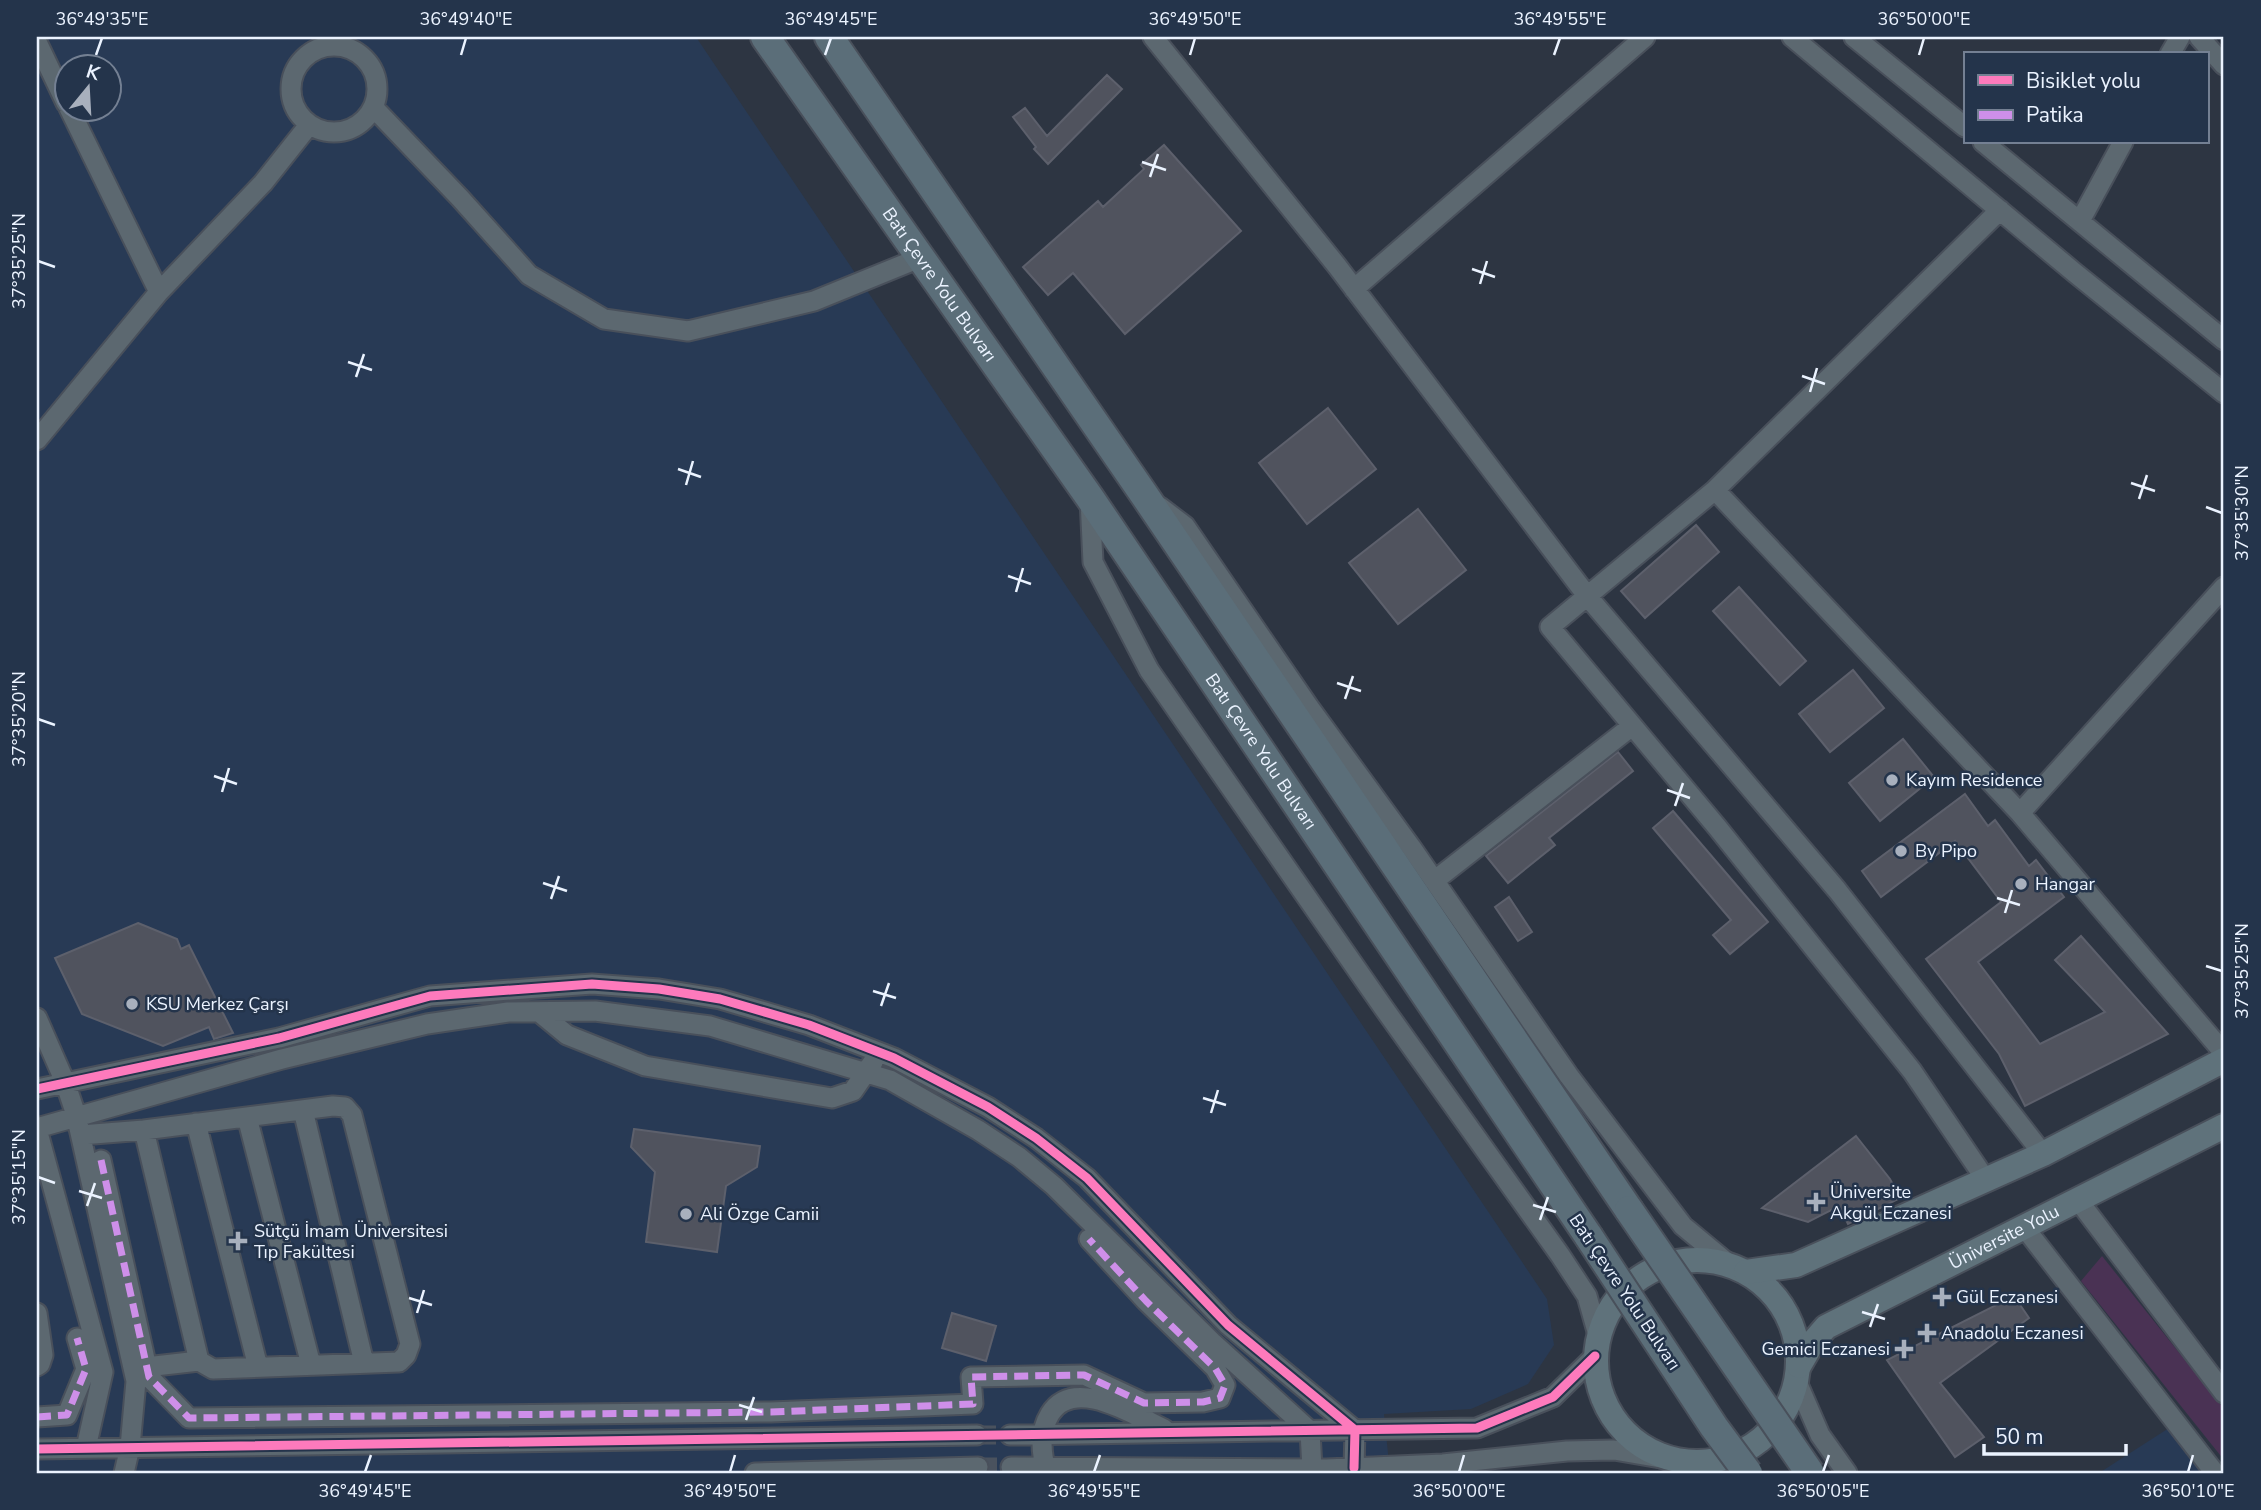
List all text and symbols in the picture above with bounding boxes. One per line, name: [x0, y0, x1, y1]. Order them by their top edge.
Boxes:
text: 36°49'35"E: [56, 7, 149, 31]
text: 36°49'40"E: [420, 7, 513, 31]
text: 36°49'45"E: [785, 7, 878, 31]
text: 36°49'50"E: [1149, 7, 1242, 31]
text: 36°49'55"E: [1514, 7, 1607, 31]
text: 36°50'00"E: [1878, 7, 1971, 31]
north arrow: [52, 52, 122, 122]
legend: [1964, 52, 2208, 144]
text: K: [83, 58, 104, 88]
text: Bisiklet yolu: [2026, 67, 2141, 95]
text: Patika: [2026, 101, 2084, 129]
street label: Batı Çevre Yolu Bulvarı: [877, 203, 1002, 367]
text: 37°35'25"N: [7, 213, 31, 309]
text: 37°35'30"N: [2230, 465, 2254, 561]
street label: Batı Çevre Yolu Bulvarı: [1200, 669, 1323, 834]
text: 37°35'20"N: [7, 671, 31, 767]
place label: Kayım Residence: [1906, 768, 2042, 792]
marker: Kayım Residence: [1884, 772, 1900, 788]
place label: By Pipo: [1915, 839, 1977, 863]
marker: By Pipo: [1893, 843, 1909, 859]
place label: Hangar: [2035, 872, 2096, 896]
marker: Hangar: [2013, 876, 2029, 892]
text: 37°35'25"N: [2230, 923, 2254, 1019]
place label: KSU Merkez Çarşı: [146, 992, 289, 1016]
marker: KSU Merkez Çarşı: [124, 996, 140, 1012]
text: 37°35'15"N: [7, 1129, 31, 1225]
place label: Üniversite Akgül Eczanesi: [1830, 1180, 1952, 1225]
marker: Üniversite Akgül Eczanesi: [1808, 1194, 1824, 1210]
street label: Üniversite Yolu: [1945, 1199, 2063, 1275]
place label: Ali Özge Camii: [700, 1202, 819, 1226]
marker: Ali Özge Camii: [678, 1206, 694, 1222]
street label: Batı Çevre Yolu Bulvarı: [1564, 1209, 1686, 1375]
place label: Sütçü İmam Üniversitesi Tıp Fakültesi: [254, 1219, 448, 1264]
marker: Sütçü İmam Üniversitesi Tıp Fakültesi: [228, 1231, 248, 1251]
place label: Gül Eczanesi: [1956, 1285, 2058, 1309]
marker: Gül Eczanesi: [1934, 1289, 1950, 1305]
place label: Anadolu Eczanesi: [1941, 1321, 2084, 1345]
marker: Anadolu Eczanesi: [1919, 1325, 1935, 1341]
place label: Gemici Eczanesi: [1761, 1337, 1890, 1361]
marker: Gemici Eczanesi: [1896, 1341, 1912, 1357]
scale bar: [1984, 1412, 2126, 1456]
text: 50 m: [1995, 1423, 2044, 1451]
text: 36°49'45"E: [319, 1479, 412, 1503]
text: 36°49'50"E: [684, 1479, 777, 1503]
text: 36°49'55"E: [1048, 1479, 1141, 1503]
text: 36°50'00"E: [1413, 1479, 1506, 1503]
text: 36°50'05"E: [1777, 1479, 1870, 1503]
text: 36°50'10"E: [2142, 1479, 2235, 1503]

